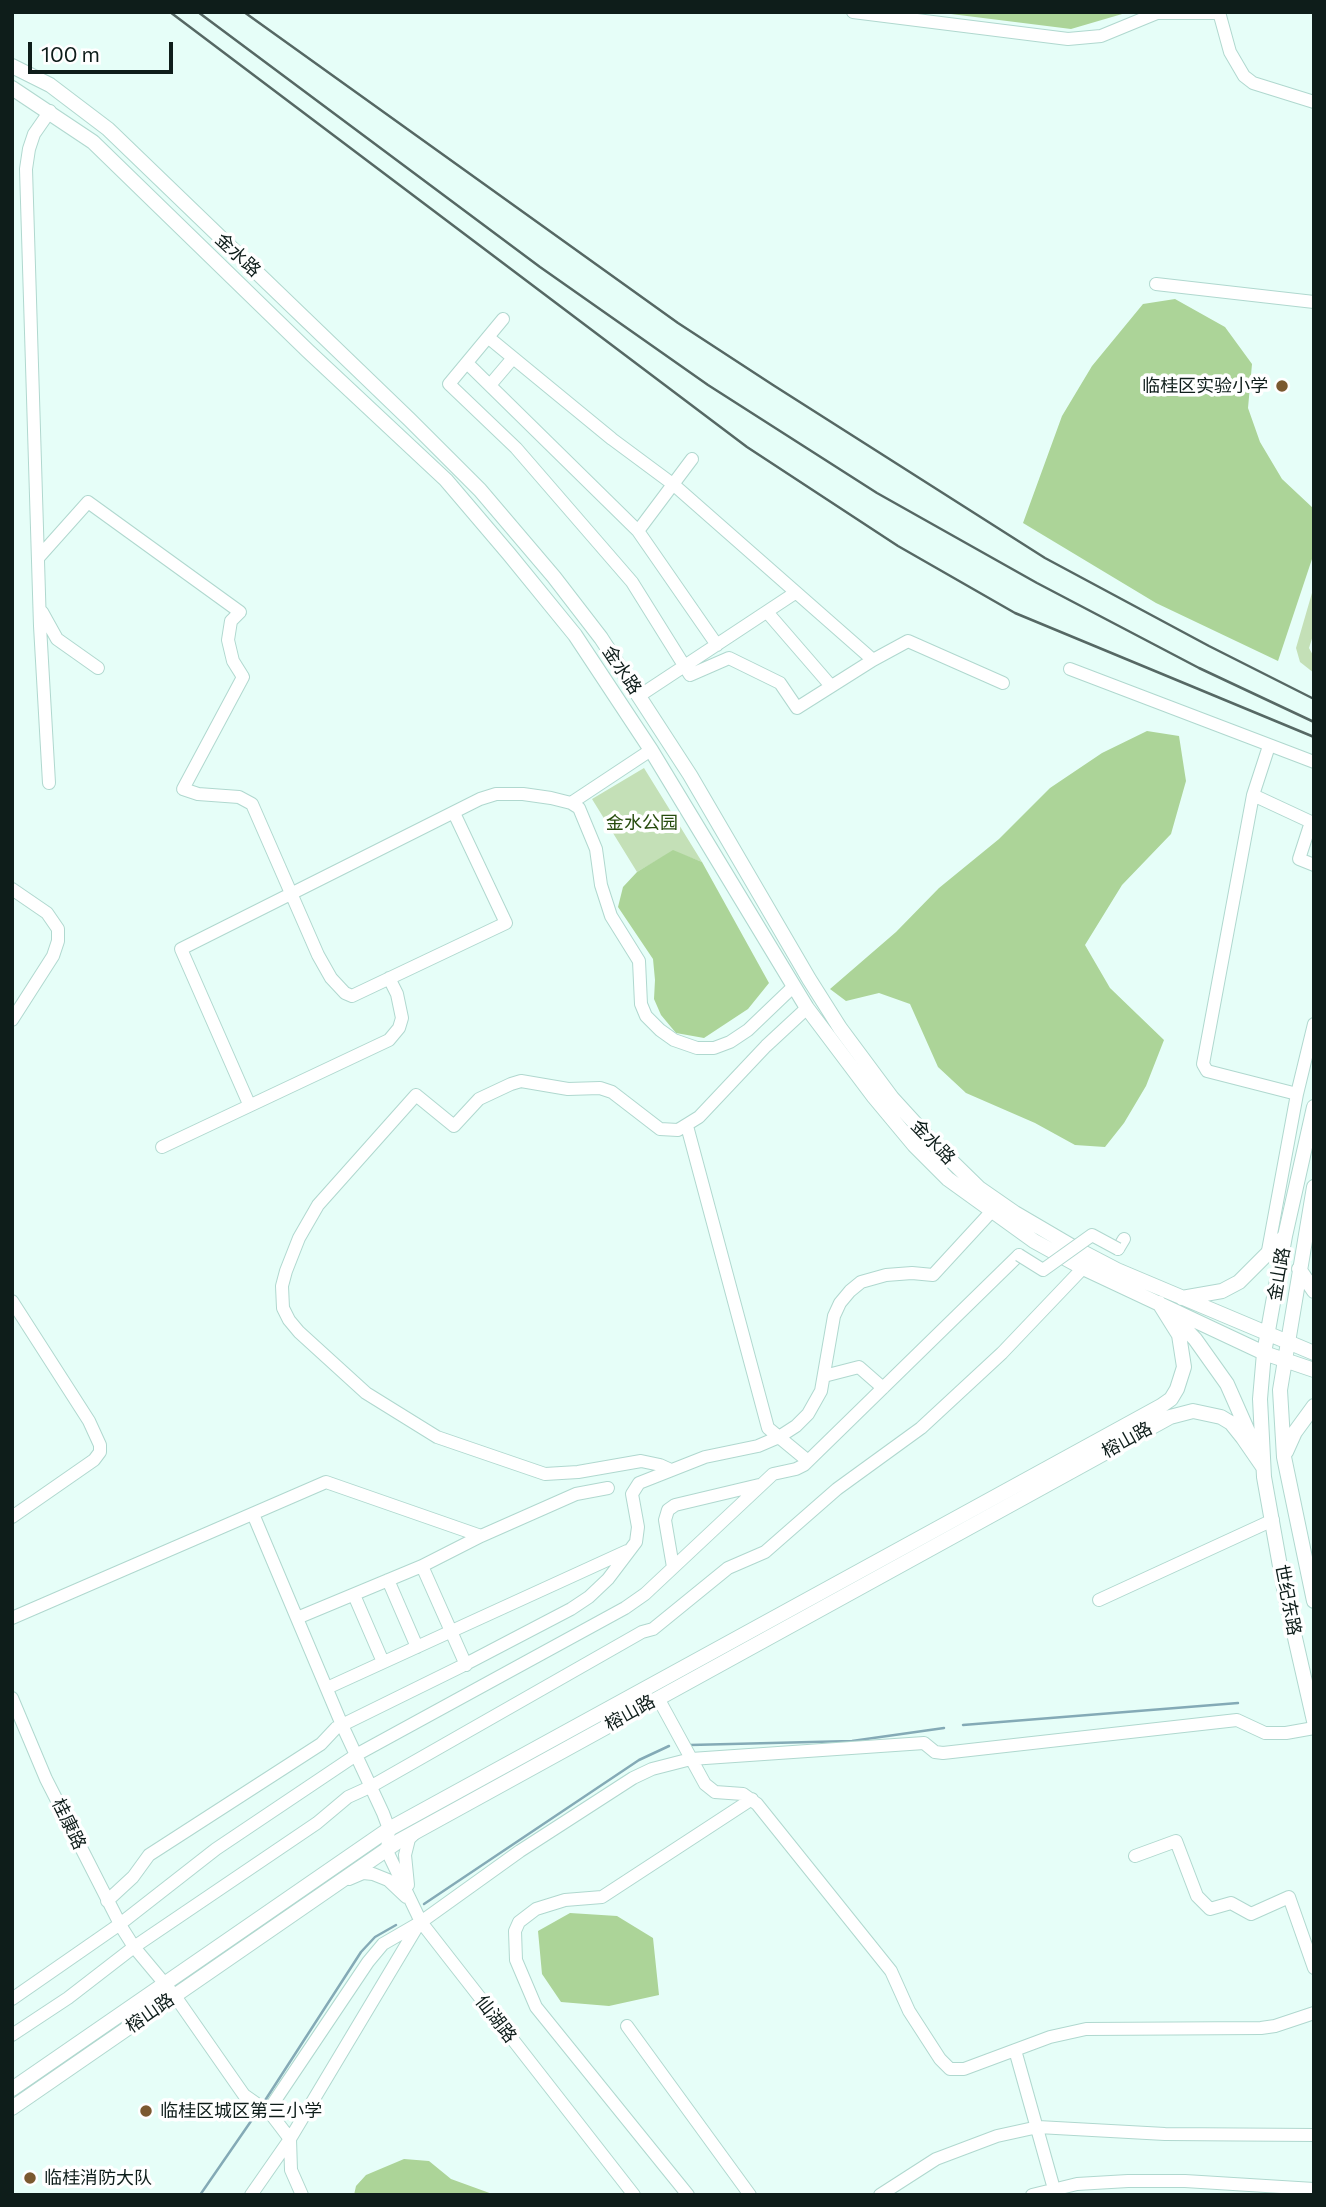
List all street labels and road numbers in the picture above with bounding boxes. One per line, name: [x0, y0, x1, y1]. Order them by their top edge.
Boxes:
street label: 金水路: [211, 229, 265, 281]
street label: 金水路: [598, 642, 646, 698]
street label: 金水路: [906, 1115, 960, 1169]
street label: 金山路: [1264, 1246, 1294, 1302]
street label: 榕山路: [1098, 1417, 1156, 1463]
street label: 世纪东路: [1271, 1563, 1305, 1637]
street label: 榕山路: [601, 1690, 659, 1736]
street label: 桂康路: [47, 1795, 91, 1853]
street label: 榕山路: [122, 1989, 178, 2037]
street label: 仙湖路: [471, 1991, 521, 2047]

